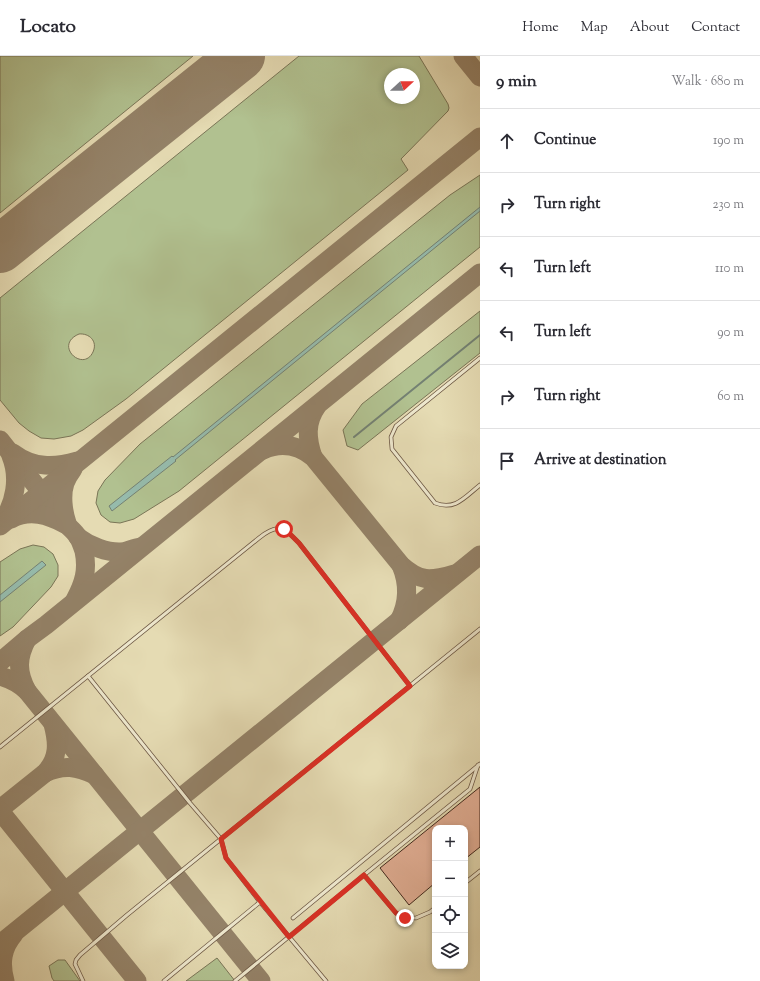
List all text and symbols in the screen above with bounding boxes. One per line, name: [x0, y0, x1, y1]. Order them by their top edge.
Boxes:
text: Locato: [20, 14, 76, 41]
text: Home: [522, 18, 559, 38]
text: Map: [581, 18, 608, 38]
text: About: [630, 18, 669, 38]
text: Contact: [691, 18, 740, 38]
north arrow: [384, 68, 420, 104]
text: 9 min: [496, 70, 537, 94]
text: Walk · 680 m: [671, 73, 744, 91]
icon: ahead: [496, 130, 518, 152]
text: Continue: [534, 130, 596, 151]
text: 190 m: [713, 132, 744, 150]
icon: right: [496, 194, 518, 216]
text: Turn right: [534, 194, 600, 215]
text: 230 m: [712, 196, 744, 214]
icon: left: [496, 258, 518, 280]
text: Turn left: [534, 258, 591, 279]
text: 110 m: [715, 260, 744, 278]
icon: left: [496, 322, 518, 344]
text: Turn left: [534, 322, 591, 343]
text: 90 m: [717, 324, 744, 342]
icon: right: [496, 386, 518, 408]
text: Turn right: [534, 386, 600, 407]
text: 60 m: [717, 388, 744, 406]
icon: arrive: [496, 450, 518, 472]
text: Arrive at destination: [534, 450, 667, 471]
route start: [275, 520, 293, 538]
map controls: [432, 825, 468, 969]
button: +: [432, 825, 468, 861]
button: −: [432, 861, 468, 897]
button: locate: [432, 897, 468, 933]
route end: [396, 909, 414, 927]
button: layers: [432, 933, 468, 969]

